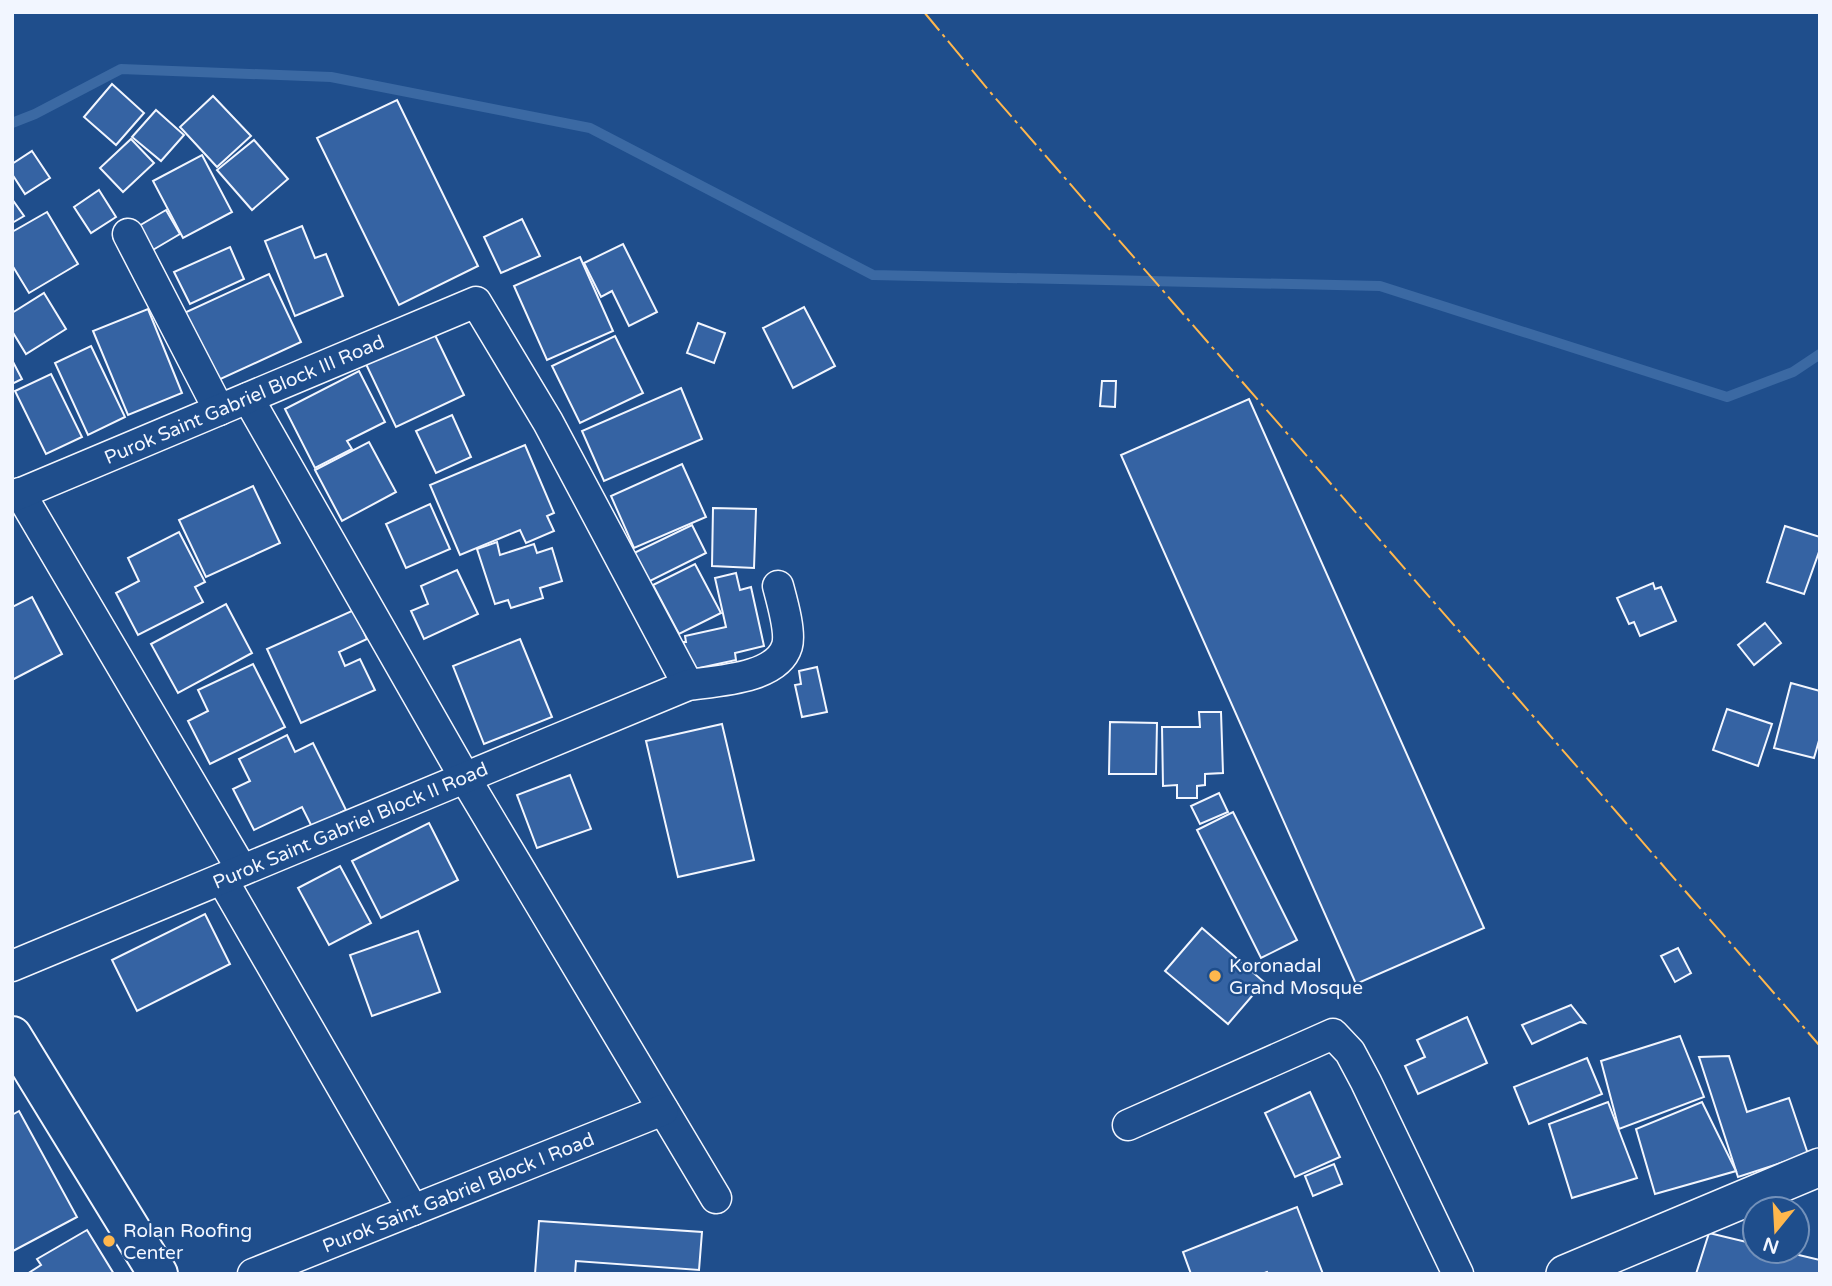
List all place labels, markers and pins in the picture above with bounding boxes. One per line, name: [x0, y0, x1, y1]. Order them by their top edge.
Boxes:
place label: Koronadal Grand Mosque: [1229, 955, 1363, 999]
marker: Koronadal Grand Mosque: [1207, 968, 1223, 984]
place label: Rolan Roofing Center: [123, 1220, 252, 1264]
marker: Rolan Roofing Center: [101, 1233, 117, 1249]

